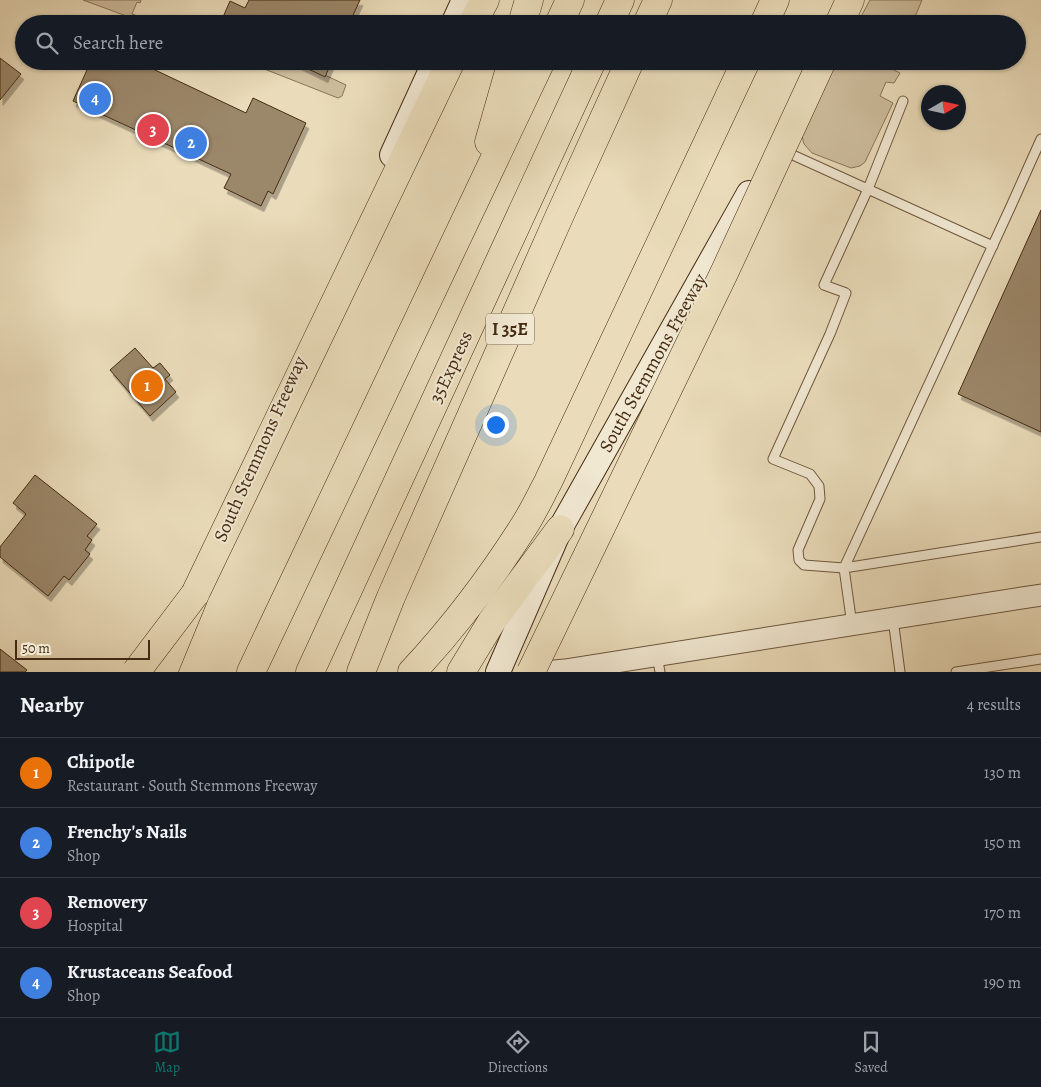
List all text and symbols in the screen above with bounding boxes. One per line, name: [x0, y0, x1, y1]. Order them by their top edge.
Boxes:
search box: [15, 15, 1026, 70]
icon: search: [33, 29, 61, 57]
text: Search here: [73, 30, 163, 56]
pin: 4: [79, 80, 111, 118]
north arrow: [921, 85, 966, 130]
pin: 3: [137, 111, 169, 149]
pin: 2: [175, 124, 207, 162]
street label: South Stemmons Freeway: [593, 268, 713, 457]
road number: I 35E: [486, 314, 534, 344]
street label: 35Express: [423, 326, 479, 408]
street label: South Stemmons Freeway: [207, 351, 313, 546]
pin: 1: [131, 367, 163, 405]
your location: [483, 412, 509, 438]
scale bar: [15, 637, 150, 660]
text: 50 m: [22, 639, 50, 658]
text: Nearby: [20, 691, 83, 719]
text: 4 results: [967, 694, 1021, 716]
text: Chipotle: [67, 749, 135, 775]
text: 1: [33, 762, 39, 784]
text: 130 m: [984, 762, 1021, 784]
text: Restaurant · South Stemmons Freeway: [67, 775, 317, 797]
text: Frenchy's Nails: [67, 819, 187, 845]
text: 2: [32, 832, 40, 854]
text: 150 m: [984, 832, 1021, 854]
text: Shop: [67, 845, 100, 867]
text: Removery: [67, 889, 147, 915]
text: 3: [33, 902, 39, 924]
text: 170 m: [984, 902, 1021, 924]
text: Hospital: [67, 915, 123, 937]
text: Krustaceans Seafood: [67, 959, 232, 985]
text: 4: [32, 972, 40, 994]
text: 190 m: [983, 972, 1021, 994]
text: Shop: [67, 985, 100, 1007]
tab: Map: [153, 1028, 181, 1077]
tab: Directions: [488, 1028, 548, 1077]
tab: Saved: [855, 1028, 888, 1077]

